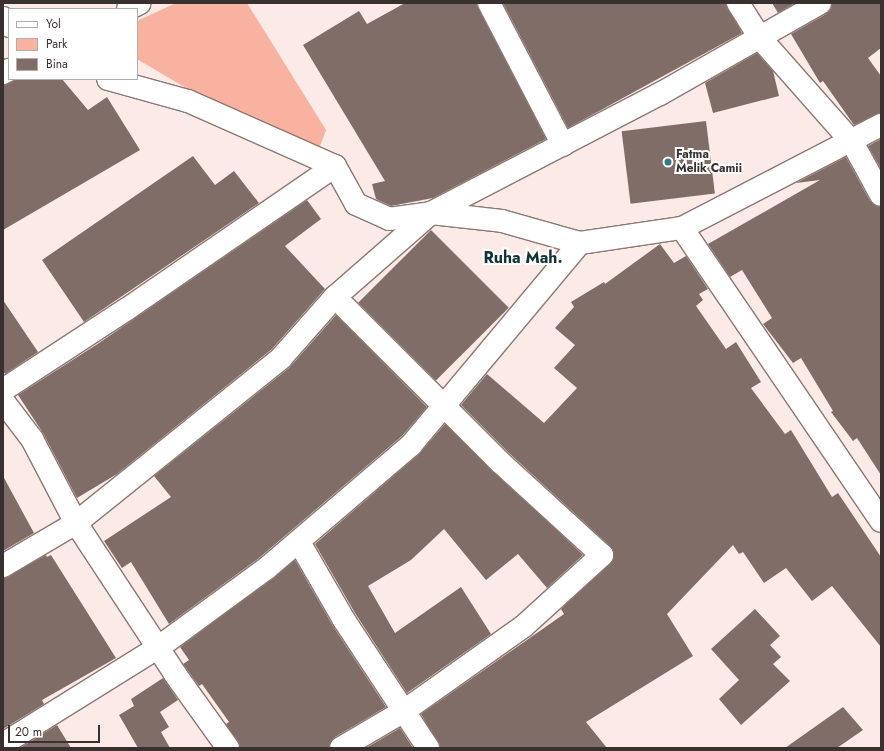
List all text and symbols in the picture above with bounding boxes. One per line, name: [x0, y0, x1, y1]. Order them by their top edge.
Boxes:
legend: [8, 8, 138, 80]
text: Yol: [46, 15, 61, 33]
text: Park: [46, 35, 67, 53]
text: Bina: [46, 55, 68, 73]
place label: Fatma Melik Camii: [676, 148, 742, 176]
marker: Fatma Melik Camii: [663, 157, 673, 167]
district label: Ruha Mah.: [483, 248, 563, 268]
scale bar: [10, 717, 102, 743]
text: 20 m: [15, 723, 42, 741]

